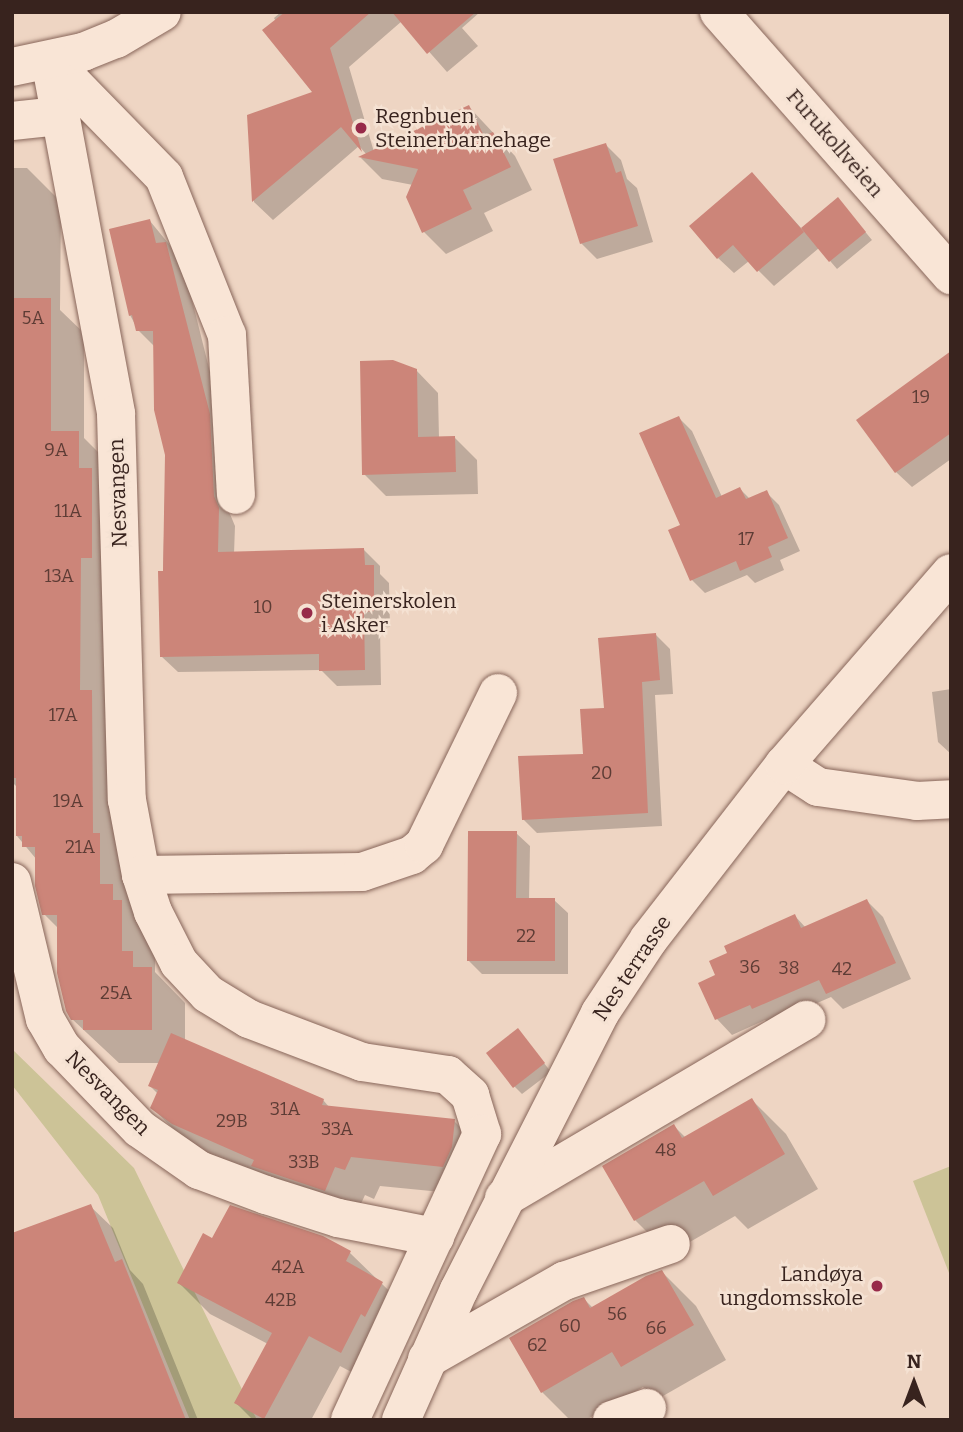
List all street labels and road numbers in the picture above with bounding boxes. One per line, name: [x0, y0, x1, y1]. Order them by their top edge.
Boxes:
street label: Furukollveien: [781, 84, 889, 202]
street label: Nesvangen: [104, 438, 132, 548]
street label: Nes terrasse: [588, 911, 676, 1025]
street label: Nesvangen: [61, 1046, 155, 1140]

